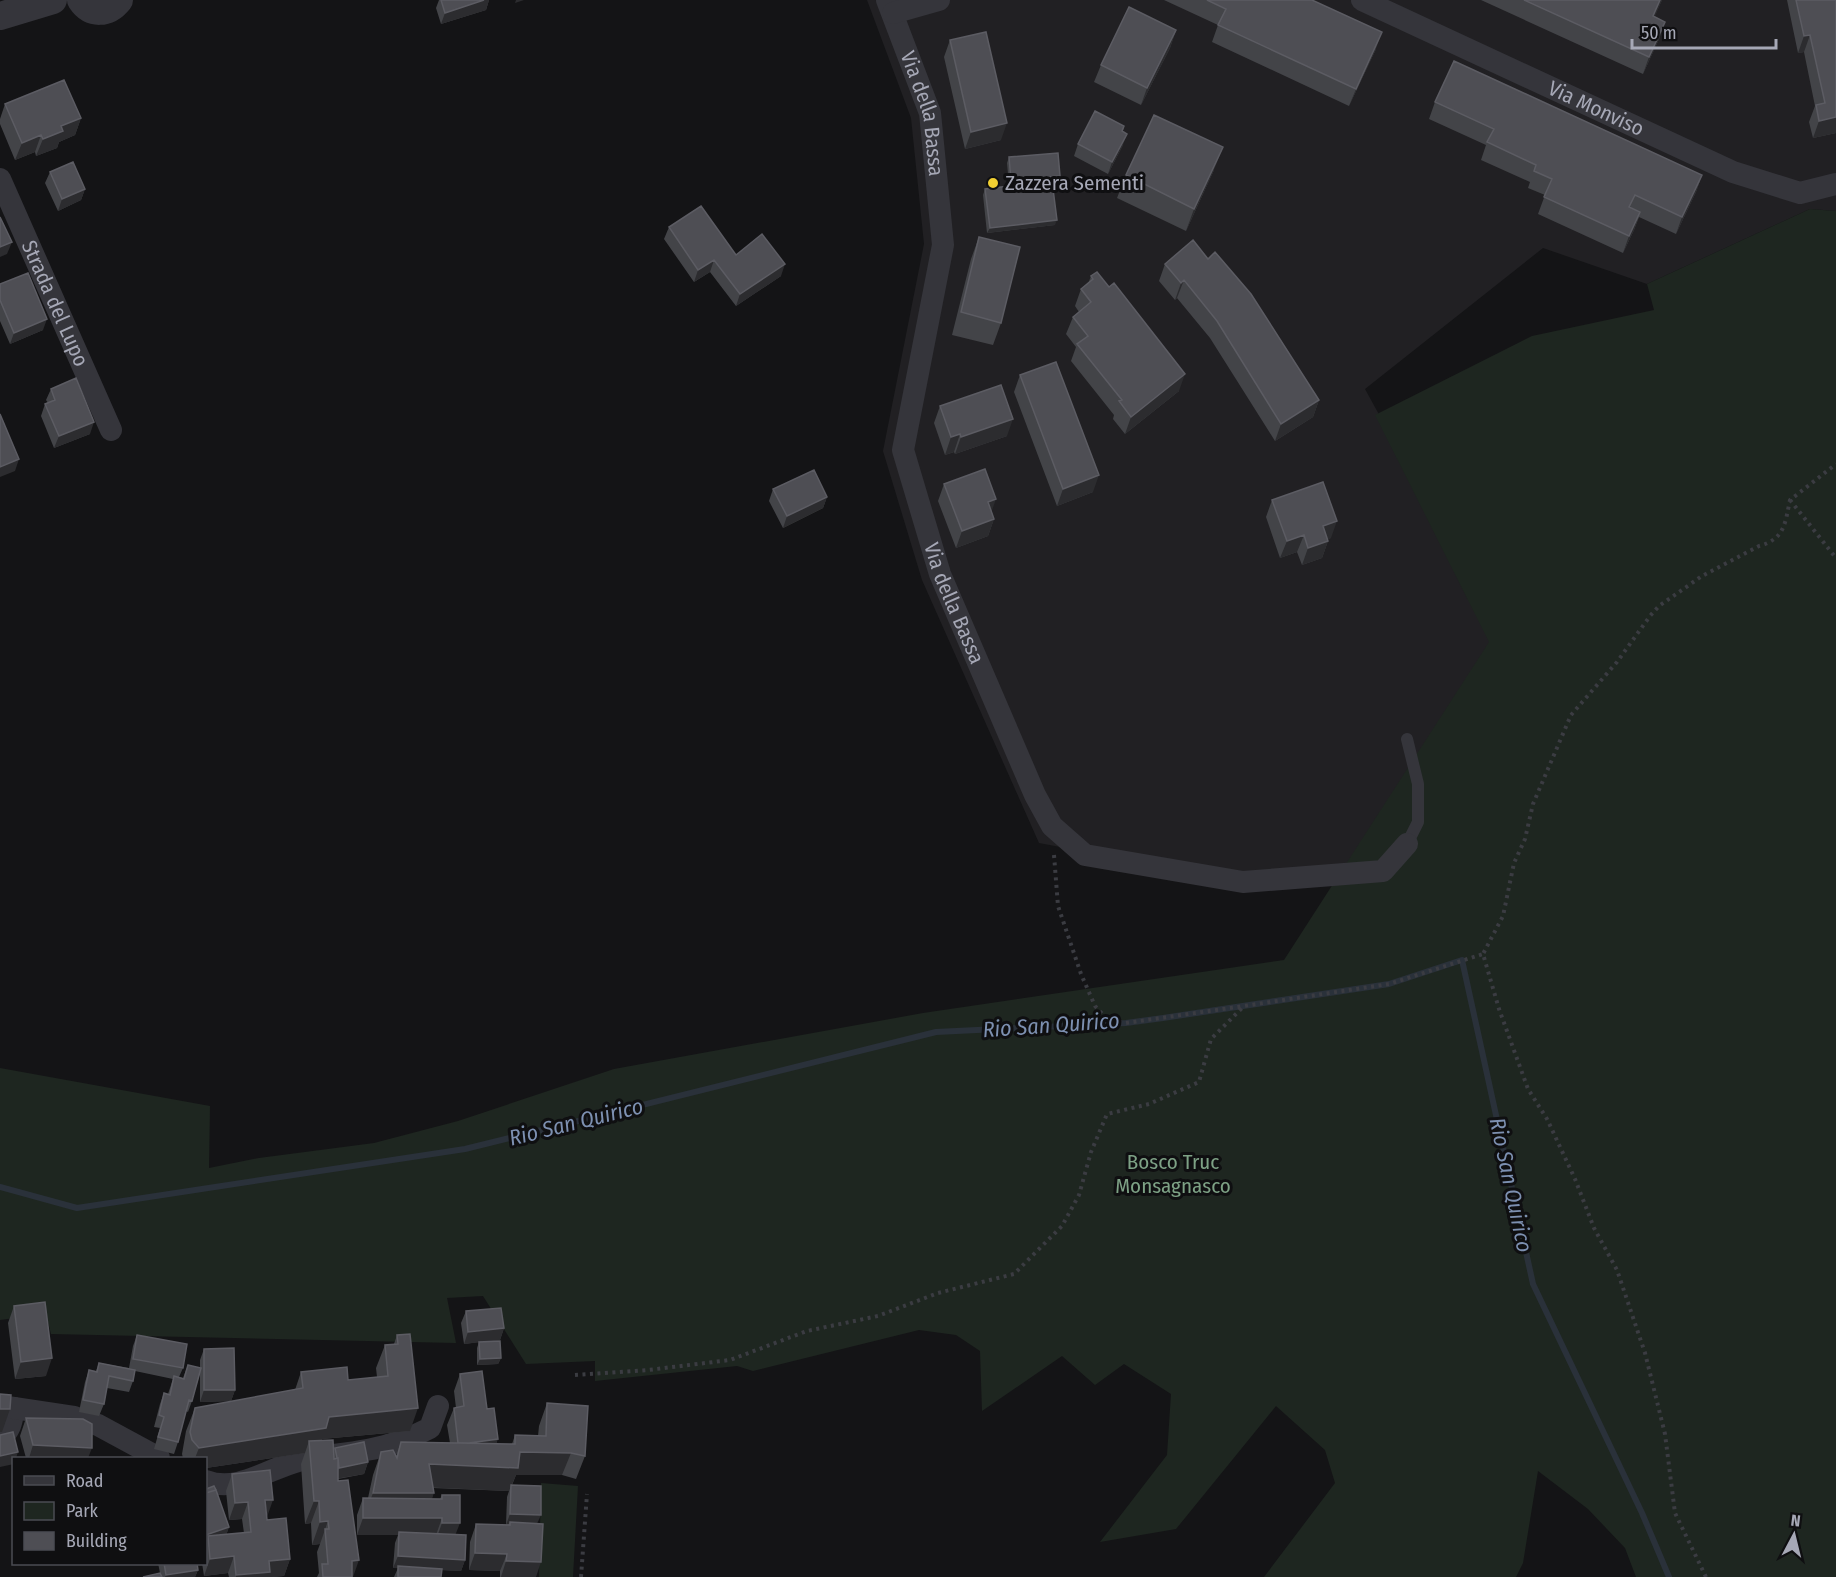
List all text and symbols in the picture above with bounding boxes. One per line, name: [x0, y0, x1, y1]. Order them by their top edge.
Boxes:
scale bar: [1632, 12, 1776, 50]
text: 50 m: [1641, 22, 1677, 44]
street label: Via della Bassa: [895, 47, 949, 177]
street label: Via Monviso: [1544, 75, 1648, 142]
place label: Zazzera Sementi: [1005, 170, 1144, 196]
marker: Zazzera Sementi: [986, 176, 1000, 190]
street label: Strada del Lupo: [16, 236, 94, 370]
street label: Via della Bassa: [918, 539, 990, 668]
water label: Rio San Quirico: [982, 1007, 1120, 1043]
water label: Rio San Quirico: [506, 1092, 646, 1152]
water label: Rio San Quirico: [1484, 1115, 1538, 1255]
park label: Bosco Truc Monsagnasco: [1115, 1149, 1231, 1199]
legend: [12, 1457, 207, 1565]
text: Road: [66, 1470, 103, 1492]
text: Park: [66, 1500, 99, 1522]
north arrow: [1764, 1505, 1824, 1565]
text: N: [1790, 1511, 1802, 1531]
text: Building: [66, 1530, 127, 1552]

